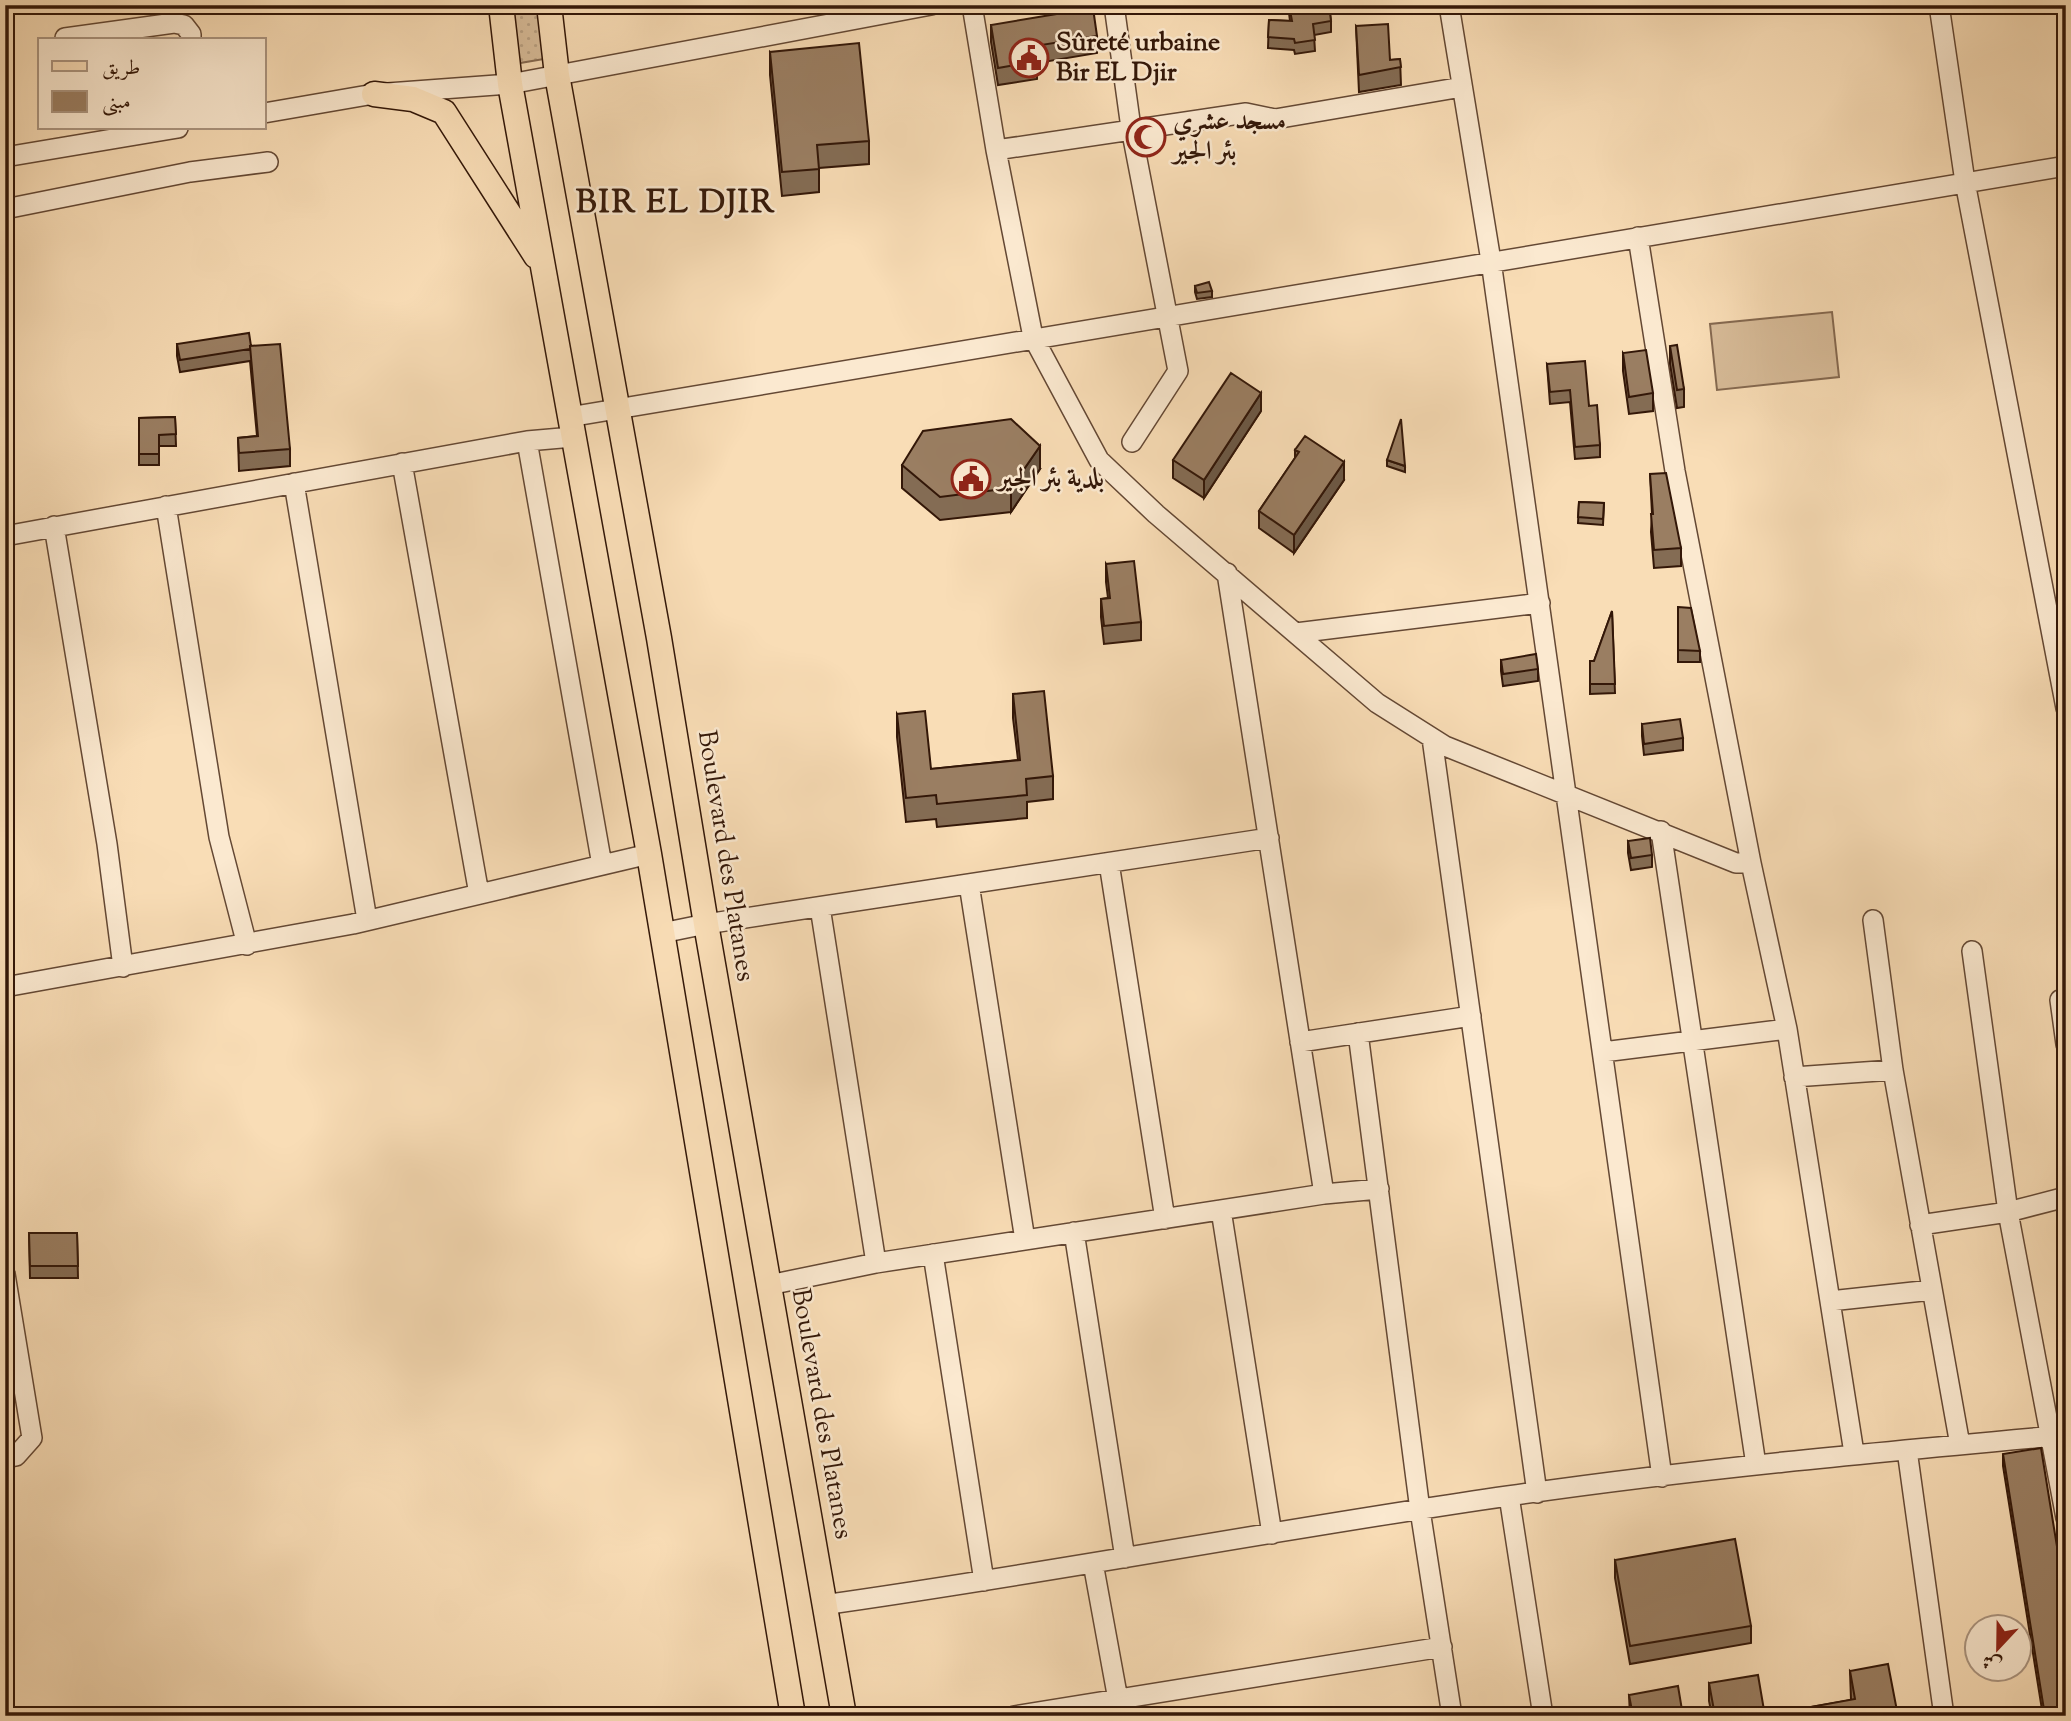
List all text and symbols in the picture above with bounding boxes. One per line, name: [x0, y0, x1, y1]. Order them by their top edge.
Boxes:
place label: Sûreté urbaine Bir EL Djir: [1056, 25, 1220, 92]
public building icon: Sûreté urbaine Bir EL Djir: [1008, 37, 1050, 79]
legend: [38, 38, 266, 130]
text: طريق: [102, 54, 140, 84]
text: مبنى: [102, 88, 131, 118]
place label: مسجد عشري بئر الجير: [1170, 104, 1286, 171]
mosque icon: مسجد عشري بئر الجير: [1125, 116, 1167, 158]
district label: BIR EL DJIR: [576, 180, 776, 228]
public building icon: بلدية بئر الجير: [950, 458, 992, 500]
place label: بلدية بئر الجير: [995, 461, 1104, 498]
street label: Boulevard des Platanes: [687, 728, 763, 984]
street label: Boulevard des Platanes: [781, 1286, 861, 1542]
north arrow: [1962, 1612, 2032, 1682]
text: ش: [1979, 1645, 2006, 1677]

